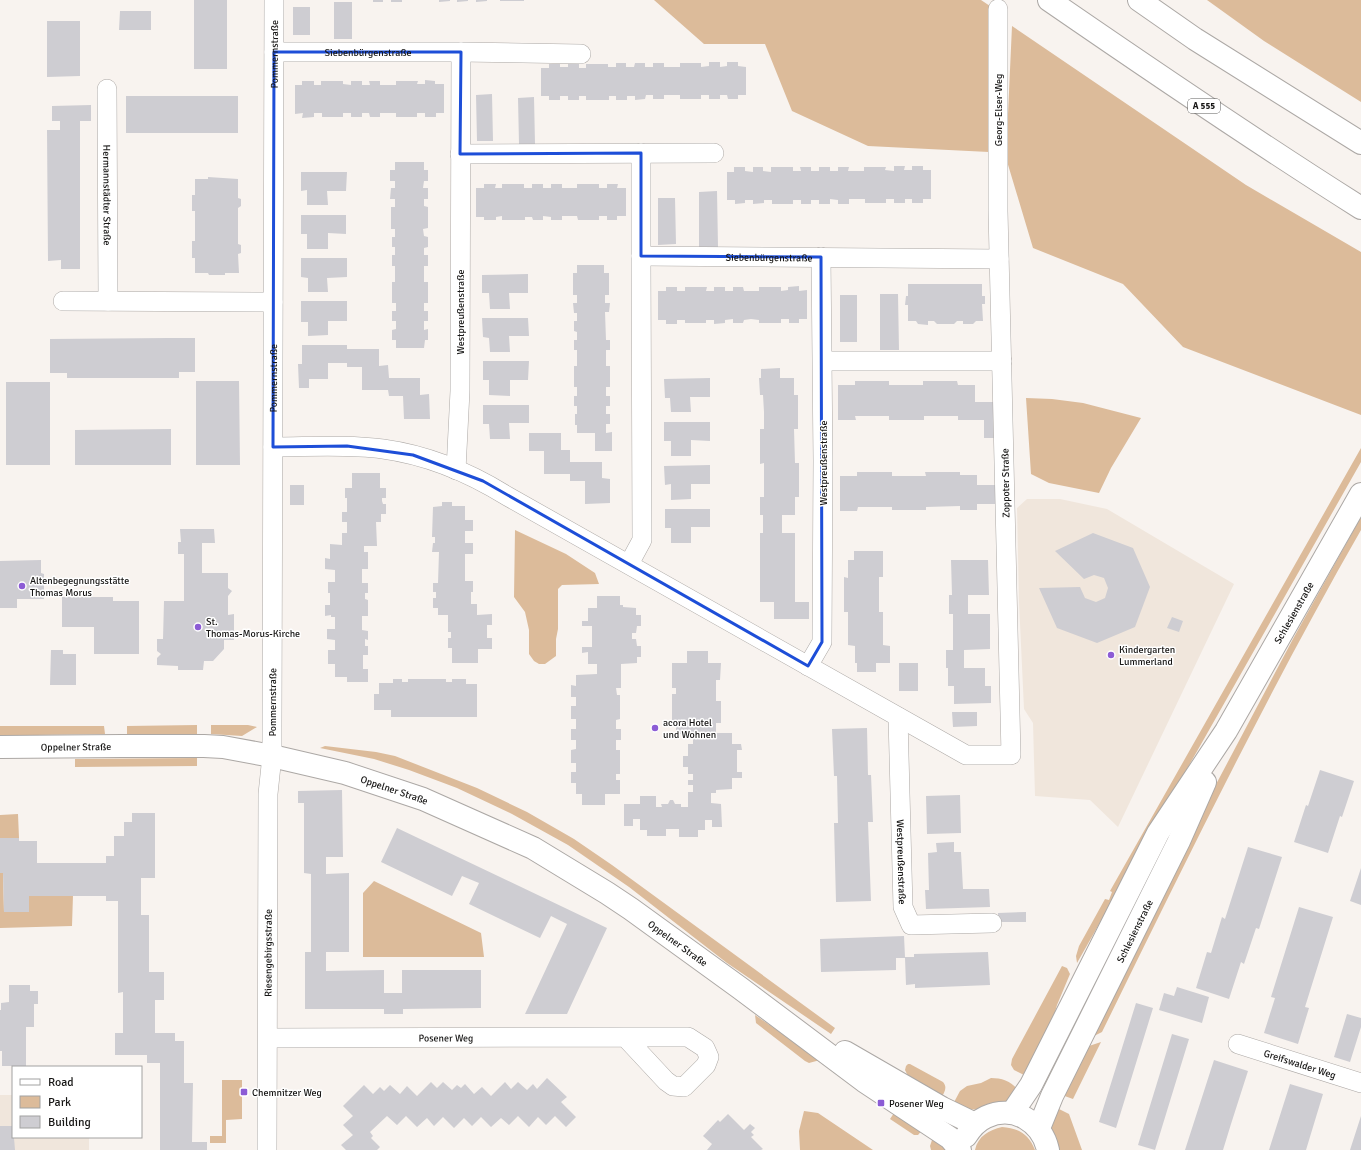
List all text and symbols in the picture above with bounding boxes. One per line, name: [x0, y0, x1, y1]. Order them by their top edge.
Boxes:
street label: Pommernstraße: [269, 20, 281, 89]
street label: Siebenbürgenstraße: [324, 47, 412, 59]
street label: Georg-Elser-Weg: [993, 74, 1005, 146]
road number: A 555: [1188, 99, 1220, 113]
street label: Hermannstädter Straße: [100, 144, 113, 246]
street label: Siebenbürgenstraße: [725, 252, 813, 264]
street label: Westpreußenstraße: [455, 270, 467, 354]
street label: Pommernstraße: [268, 344, 280, 413]
street label: Westpreußenstraße: [818, 421, 830, 505]
street label: Zoppoter Straße: [999, 448, 1013, 518]
place label: Altenbegegnungsstätte Thomas Morus: [30, 575, 129, 599]
street label: Schlesienstraße: [1272, 580, 1317, 646]
marker: Altenbegegnungsstätte Thomas Morus: [17, 581, 27, 591]
place label: St. Thomas-Morus-Kirche: [206, 616, 300, 640]
marker: St. Thomas-Morus-Kirche: [193, 622, 203, 632]
place label: Kindergarten Lummerland: [1119, 644, 1175, 668]
marker: Kindergarten Lummerland: [1106, 650, 1116, 660]
street label: Pommernstraße: [267, 668, 279, 737]
place label: acora Hotel und Wohnen: [663, 717, 716, 741]
marker: acora Hotel und Wohnen: [650, 723, 660, 733]
street label: Oppelner Straße: [41, 741, 111, 754]
street label: Oppelner Straße: [359, 774, 430, 808]
street label: Westpreußenstraße: [894, 819, 908, 905]
street label: Schlesienstraße: [1114, 898, 1156, 965]
street label: Riesengebirgsstraße: [262, 909, 275, 997]
street label: Oppelner Straße: [645, 918, 710, 969]
street label: Posener Weg: [419, 1032, 473, 1045]
street label: Greifswalder Weg: [1262, 1048, 1337, 1082]
legend: [12, 1066, 142, 1138]
text: Road: [48, 1075, 74, 1090]
marker: Chemnitzer Weg: [239, 1087, 249, 1097]
place label: Chemnitzer Weg: [252, 1087, 322, 1099]
text: Park: [48, 1095, 71, 1110]
marker: Posener Weg: [876, 1098, 886, 1108]
place label: Posener Weg: [889, 1098, 944, 1110]
text: Building: [48, 1115, 91, 1130]

